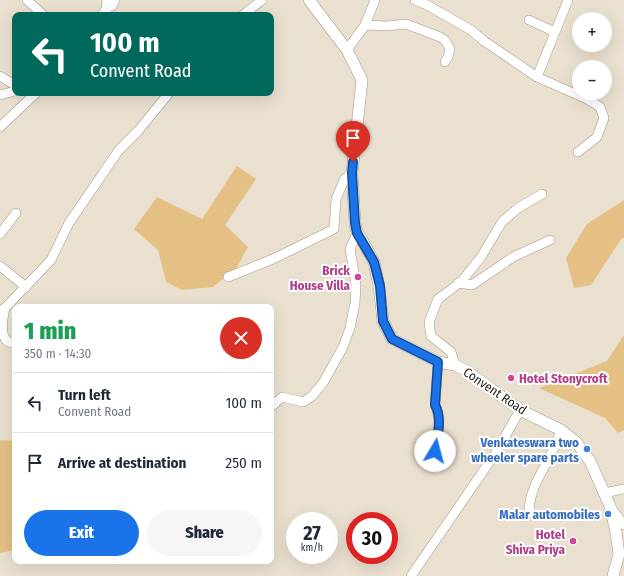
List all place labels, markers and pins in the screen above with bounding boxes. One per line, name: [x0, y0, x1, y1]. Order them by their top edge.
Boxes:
pin: [336, 121, 370, 162]
place label: Brick House Villa: [290, 263, 351, 293]
marker: Brick House Villa: [353, 272, 363, 282]
place label: Hotel Stonycroft: [519, 371, 608, 386]
marker: Hotel Stonycroft: [506, 373, 516, 383]
place label: Venkateswara two wheeler spare parts: [471, 435, 579, 465]
marker: Venkateswara two wheeler spare parts: [582, 444, 592, 454]
place label: Malar automobiles: [499, 507, 600, 522]
marker: Malar automobiles: [603, 509, 613, 519]
place label: Hotel Shiva Priya: [506, 527, 566, 557]
marker: Hotel Shiva Priya: [568, 536, 578, 546]

